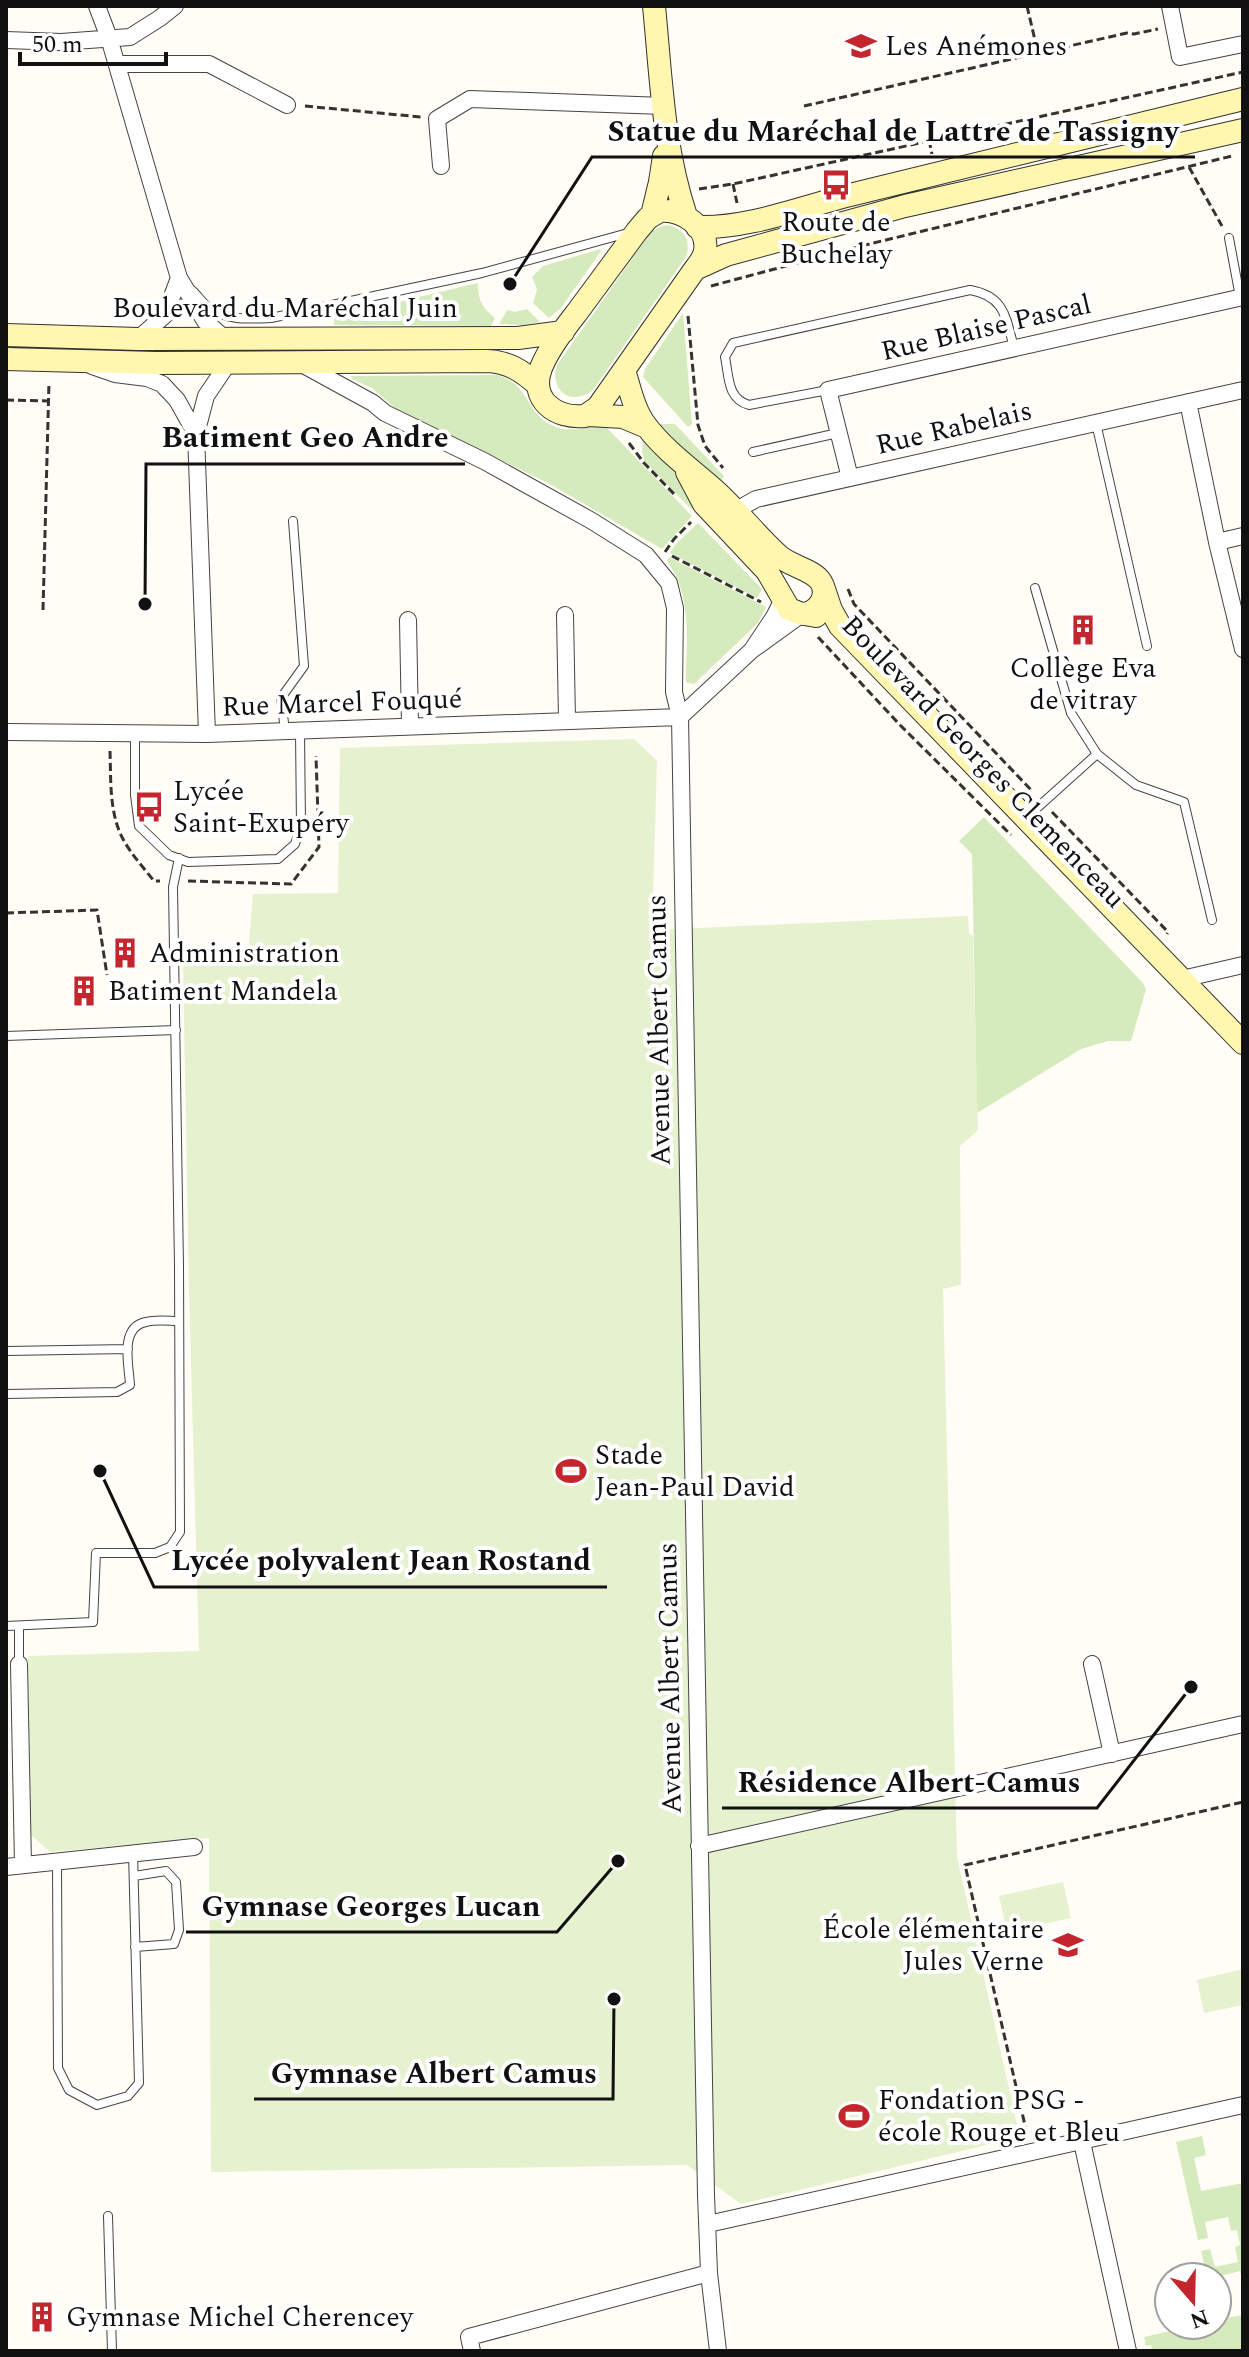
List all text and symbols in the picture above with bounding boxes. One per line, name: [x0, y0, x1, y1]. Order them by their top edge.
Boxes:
scale bar: [20, 16, 166, 66]
place label: Les Anémones: [885, 25, 1067, 68]
text: 50 m: [32, 27, 83, 63]
school or university icon: Les Anémones: [844, 29, 878, 63]
callout: Statue du Maréchal de Lattre de Tassigny: [592, 103, 1195, 157]
text: Statue du Maréchal de Lattre de Tassigny: [608, 109, 1180, 155]
bus stop icon: Route de Buchelay: [819, 168, 853, 202]
place label: Route de Buchelay: [780, 201, 894, 276]
street label: Rue Blaise Pascal: [877, 283, 1095, 373]
street label: Boulevard du Maréchal Juin: [112, 287, 458, 330]
street label: Rue Rabelais: [872, 389, 1036, 467]
callout: Batiment Geo Andre: [146, 410, 465, 464]
text: Batiment Geo Andre: [161, 415, 449, 461]
street label: Boulevard Georges Clemenceau: [831, 605, 1135, 919]
building icon: Collège Eva de vitray: [1066, 613, 1100, 647]
place label: Collège Eva de vitray: [1010, 647, 1157, 722]
street label: Rue Marcel Fouqué: [221, 677, 463, 729]
place label: Lycée Saint-Exupéry: [173, 770, 351, 845]
bus stop icon: Lycée Saint-Exupéry: [132, 790, 166, 824]
street label: Avenue Albert Camus: [635, 894, 683, 1166]
place label: Administration: [149, 932, 340, 975]
building icon: Administration: [108, 936, 142, 970]
place label: Batiment Mandela: [108, 970, 338, 1013]
building icon: Batiment Mandela: [67, 974, 101, 1008]
place label: Stade Jean-Paul David: [595, 1434, 795, 1509]
sports icon: Stade Jean-Paul David: [554, 1454, 588, 1488]
callout: Lycée polyvalent Jean Rostand: [154, 1533, 607, 1587]
text: Lycée polyvalent Jean Rostand: [171, 1538, 591, 1584]
street label: Avenue Albert Camus: [646, 1542, 694, 1814]
callout: Résidence Albert-Camus: [722, 1754, 1097, 1808]
text: Résidence Albert-Camus: [737, 1760, 1081, 1806]
callout: Gymnase Georges Lucan: [186, 1878, 557, 1932]
text: Gymnase Georges Lucan: [201, 1884, 541, 1930]
place label: École élémentaire Jules Verne: [822, 1908, 1044, 1983]
school or university icon: École élémentaire Jules Verne: [1051, 1928, 1085, 1962]
callout: Gymnase Albert Camus: [254, 2045, 613, 2099]
text: Gymnase Albert Camus: [271, 2051, 597, 2097]
place label: Fondation PSG - école Rouge et Bleu: [878, 2079, 1120, 2154]
sports icon: Fondation PSG - école Rouge et Bleu: [837, 2099, 871, 2133]
north arrow: [1153, 2261, 1233, 2341]
place label: Gymnase Michel Cherencey: [66, 2296, 415, 2339]
building icon: Gymnase Michel Cherencey: [25, 2300, 59, 2334]
text: N: [1185, 2300, 1213, 2337]

